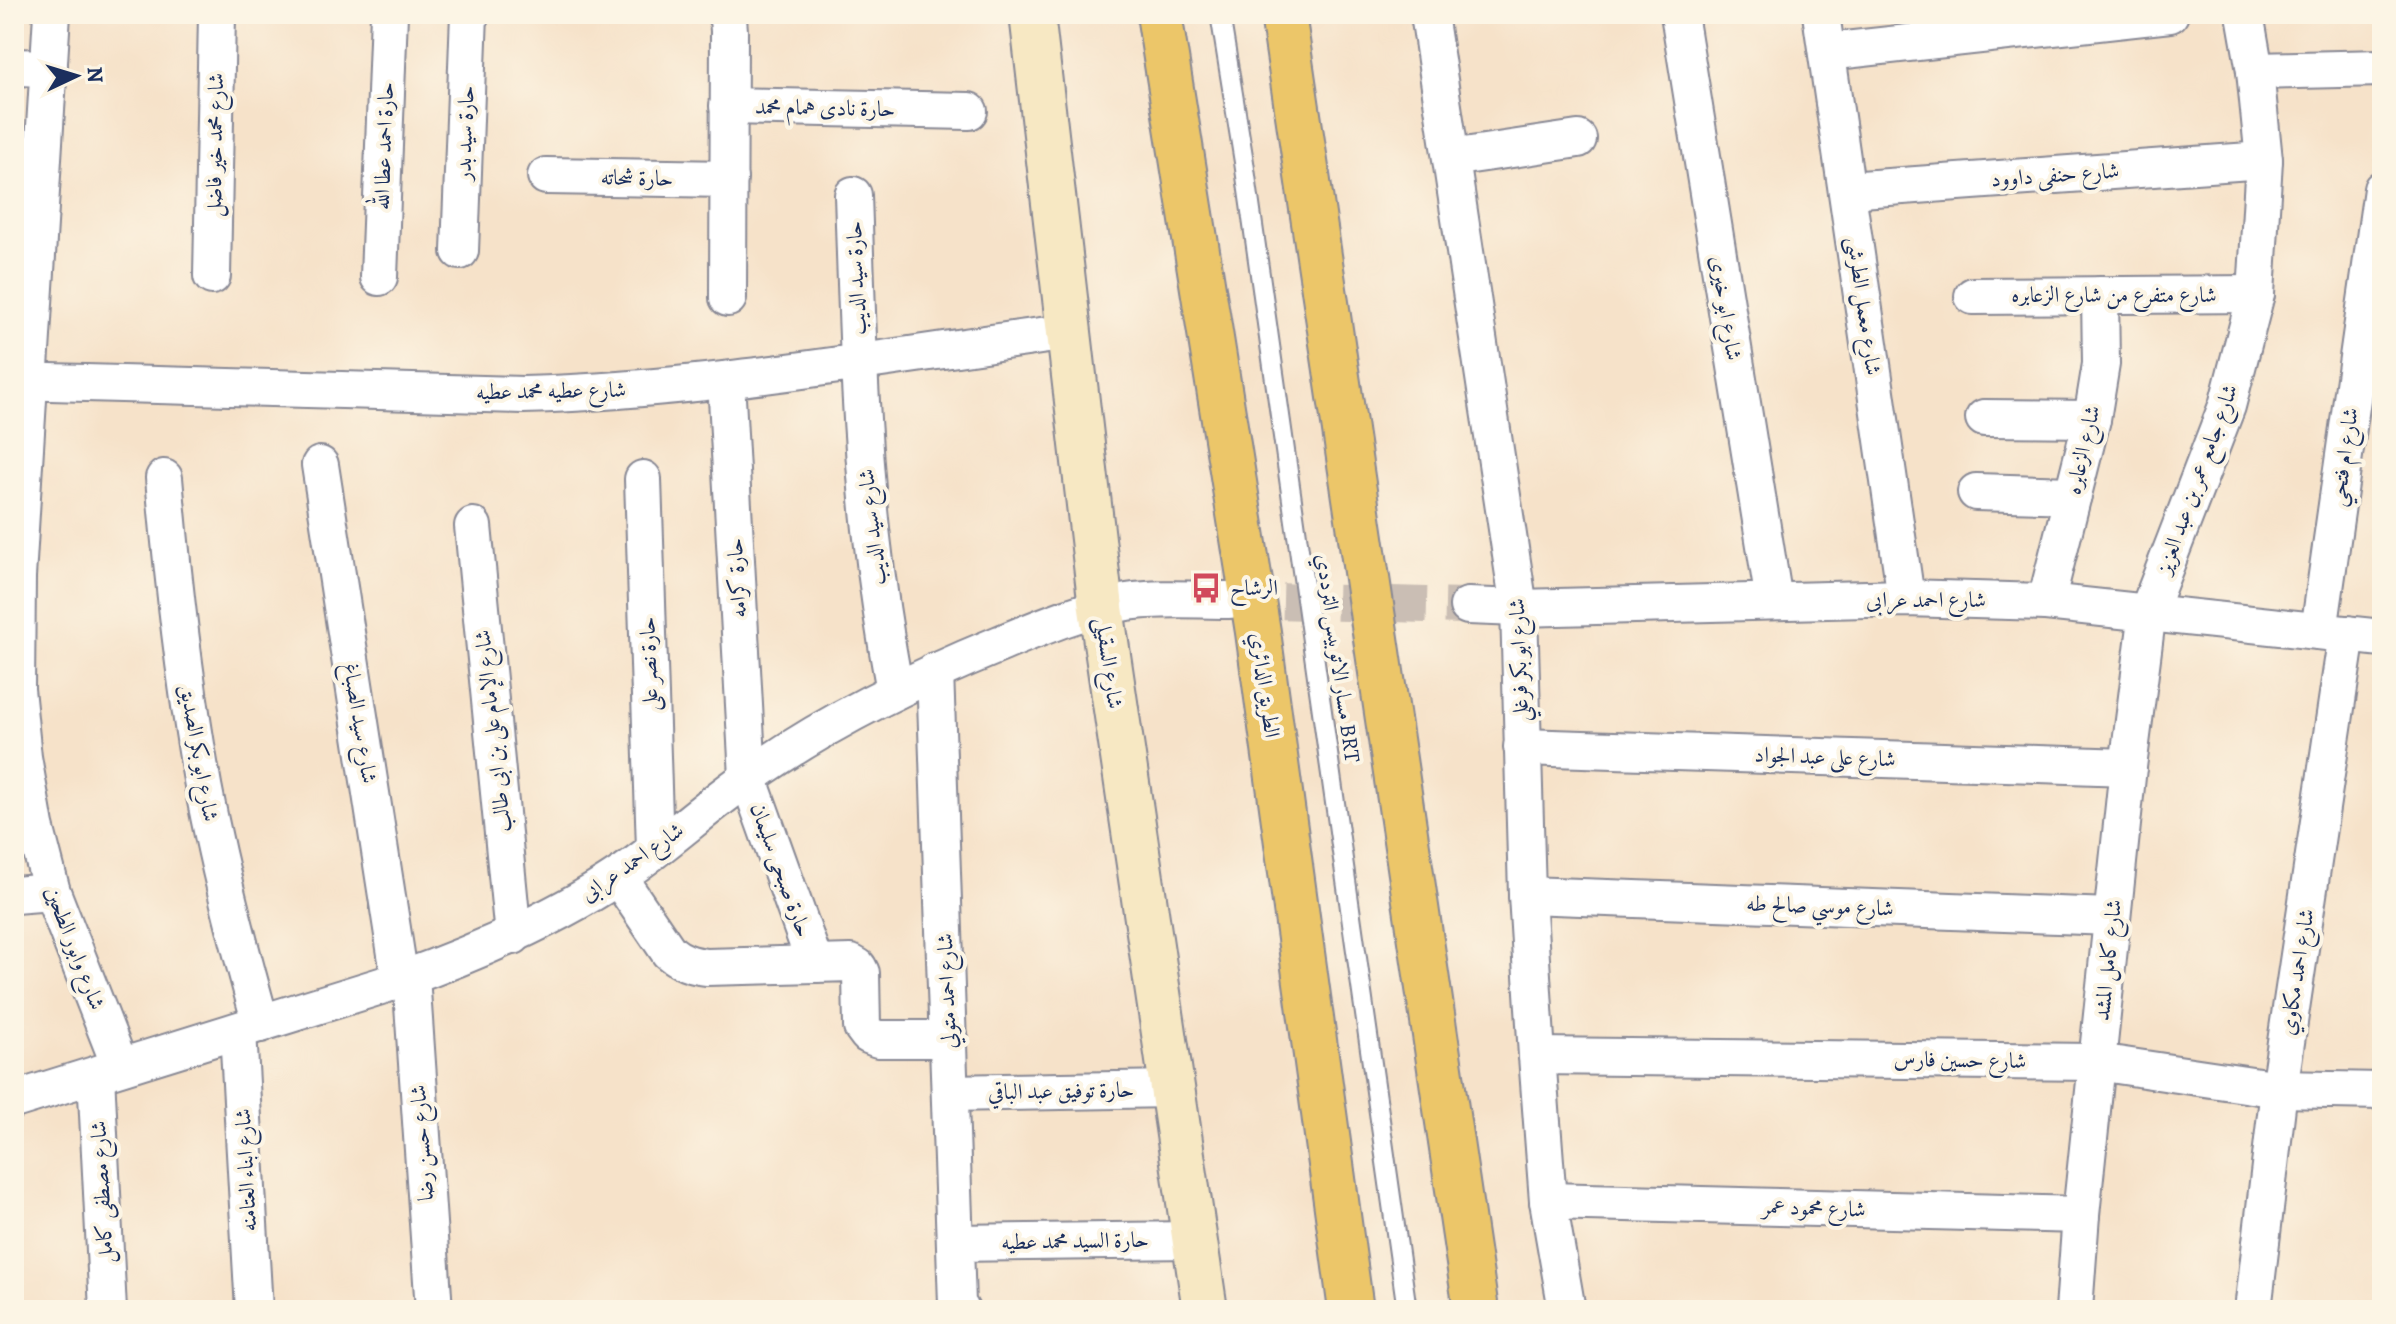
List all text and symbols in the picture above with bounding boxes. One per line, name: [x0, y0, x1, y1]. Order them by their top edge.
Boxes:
north arrow: [36, 36, 116, 116]
text: N: [79, 66, 110, 84]
street label: شارع محمد خير فاضل: [199, 73, 234, 217]
street label: حارة احمد عطا الله: [364, 81, 401, 211]
street label: حارة سيد بدر: [448, 85, 482, 183]
street label: حارة نادى همام محمد: [755, 92, 895, 128]
street label: شارع حنفى داوود: [1990, 156, 2120, 197]
street label: حارة شحاته: [600, 162, 674, 194]
street label: حارة سيد الديب: [839, 220, 873, 336]
street label: شارع معمل الطرشى: [1836, 235, 1889, 378]
street label: شارع ابو خيرى: [1700, 253, 1749, 363]
street label: شارع متفرع من شارع الزعابره: [2011, 280, 2217, 313]
street label: شارع عطيه محمد عطيه: [476, 375, 626, 410]
street label: شارع جامع عمر بن عبد العزيز: [2148, 380, 2249, 581]
street label: شارع الزعابره: [2058, 402, 2111, 498]
street label: شارع ام فتحي: [2322, 406, 2371, 509]
street label: شارع سيد الديب: [851, 467, 896, 587]
street label: حارة كرامه: [720, 537, 754, 619]
street label: مسار الاتوبيس الترددي BRT: [1307, 552, 1368, 765]
bus stop icon: الرشاح: [1189, 571, 1223, 605]
place label: الرشاح: [1230, 573, 1278, 607]
street label: شارع احمد عرابى: [1866, 585, 1986, 618]
street label: شارع ابو بكر فرغلي: [1502, 597, 1542, 722]
street label: شارع السقيلى: [1085, 615, 1130, 711]
street label: حارة نصر على: [632, 616, 667, 712]
street label: شارع الإمام على بن ابى طالب: [467, 628, 523, 834]
street label: الطريق الدائري: [1241, 630, 1287, 740]
street label: شارع سيد الصباغ: [333, 660, 384, 786]
street label: شارع ابو بكر الصديق: [169, 682, 226, 825]
street label: شارع على عبد الجواد: [1754, 740, 1896, 777]
street label: حارة صبحى سليمان: [743, 799, 819, 941]
street label: شارع احمد عرابى: [574, 815, 691, 911]
street label: شارع وابور الطحين: [35, 882, 112, 1015]
street label: شارع موسي صالح طه: [1746, 888, 1894, 929]
street label: شارع كامل المشد: [2087, 898, 2132, 1023]
street label: شارع احمد مكاوي: [2272, 906, 2325, 1038]
street label: شارع احمد متولي: [930, 933, 967, 1049]
street label: شارع حسين فارس: [1893, 1044, 2027, 1079]
street label: حارة توفيق عبد الباقي: [988, 1075, 1134, 1110]
street label: شارع حسن رضا: [403, 1084, 444, 1202]
street label: شارع ابناء العتامنه: [228, 1107, 267, 1232]
street label: شارع مصطفى كامل: [83, 1120, 124, 1264]
street label: شارع محمود عمر: [1760, 1191, 1866, 1228]
street label: حارة السيد محمد عطيه: [1001, 1225, 1149, 1257]

